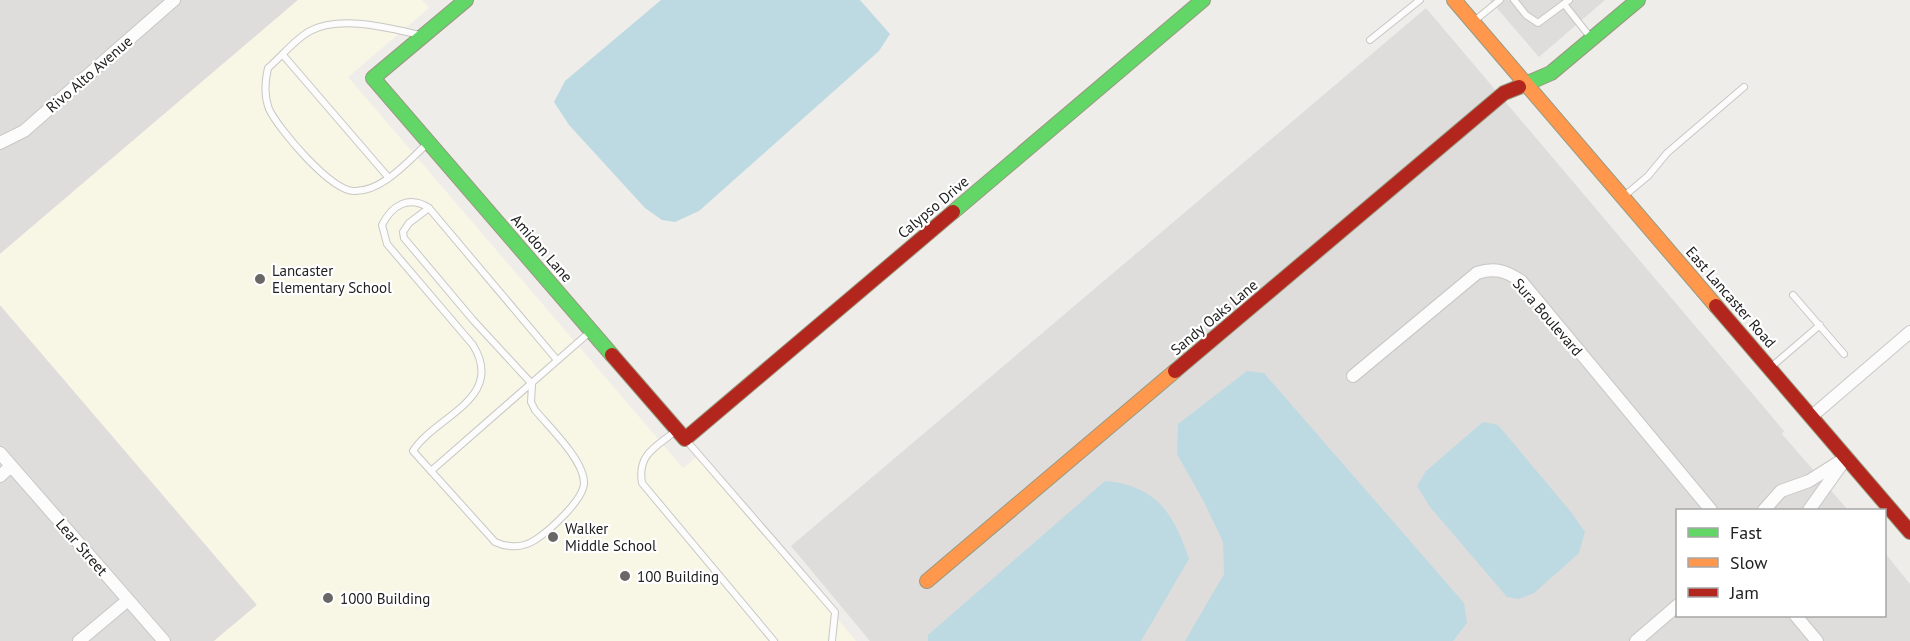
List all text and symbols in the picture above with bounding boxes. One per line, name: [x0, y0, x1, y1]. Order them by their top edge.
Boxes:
street label: Rivo Alto Avenue: [42, 31, 136, 117]
street label: Calypso Drive: [893, 172, 973, 242]
street label: Amidon Lane: [507, 210, 577, 286]
street label: East Lancaster Road: [1682, 243, 1780, 351]
place label: Lancaster Elementary School: [272, 261, 392, 297]
marker: Lancaster Elementary School: [253, 272, 267, 286]
street label: Sura Boulevard: [1509, 274, 1587, 360]
street label: Sandy Oaks Lane: [1167, 275, 1261, 359]
legend: [1676, 509, 1886, 617]
street label: Lear Street: [52, 515, 112, 579]
place label: Walker Middle School: [565, 519, 657, 555]
text: Fast: [1730, 521, 1762, 544]
marker: Walker Middle School: [546, 530, 560, 544]
text: Slow: [1730, 551, 1768, 574]
place label: 100 Building: [637, 567, 719, 586]
marker: 100 Building: [618, 569, 632, 583]
text: Jam: [1729, 581, 1759, 604]
place label: 1000 Building: [340, 589, 430, 608]
marker: 1000 Building: [321, 591, 335, 605]

